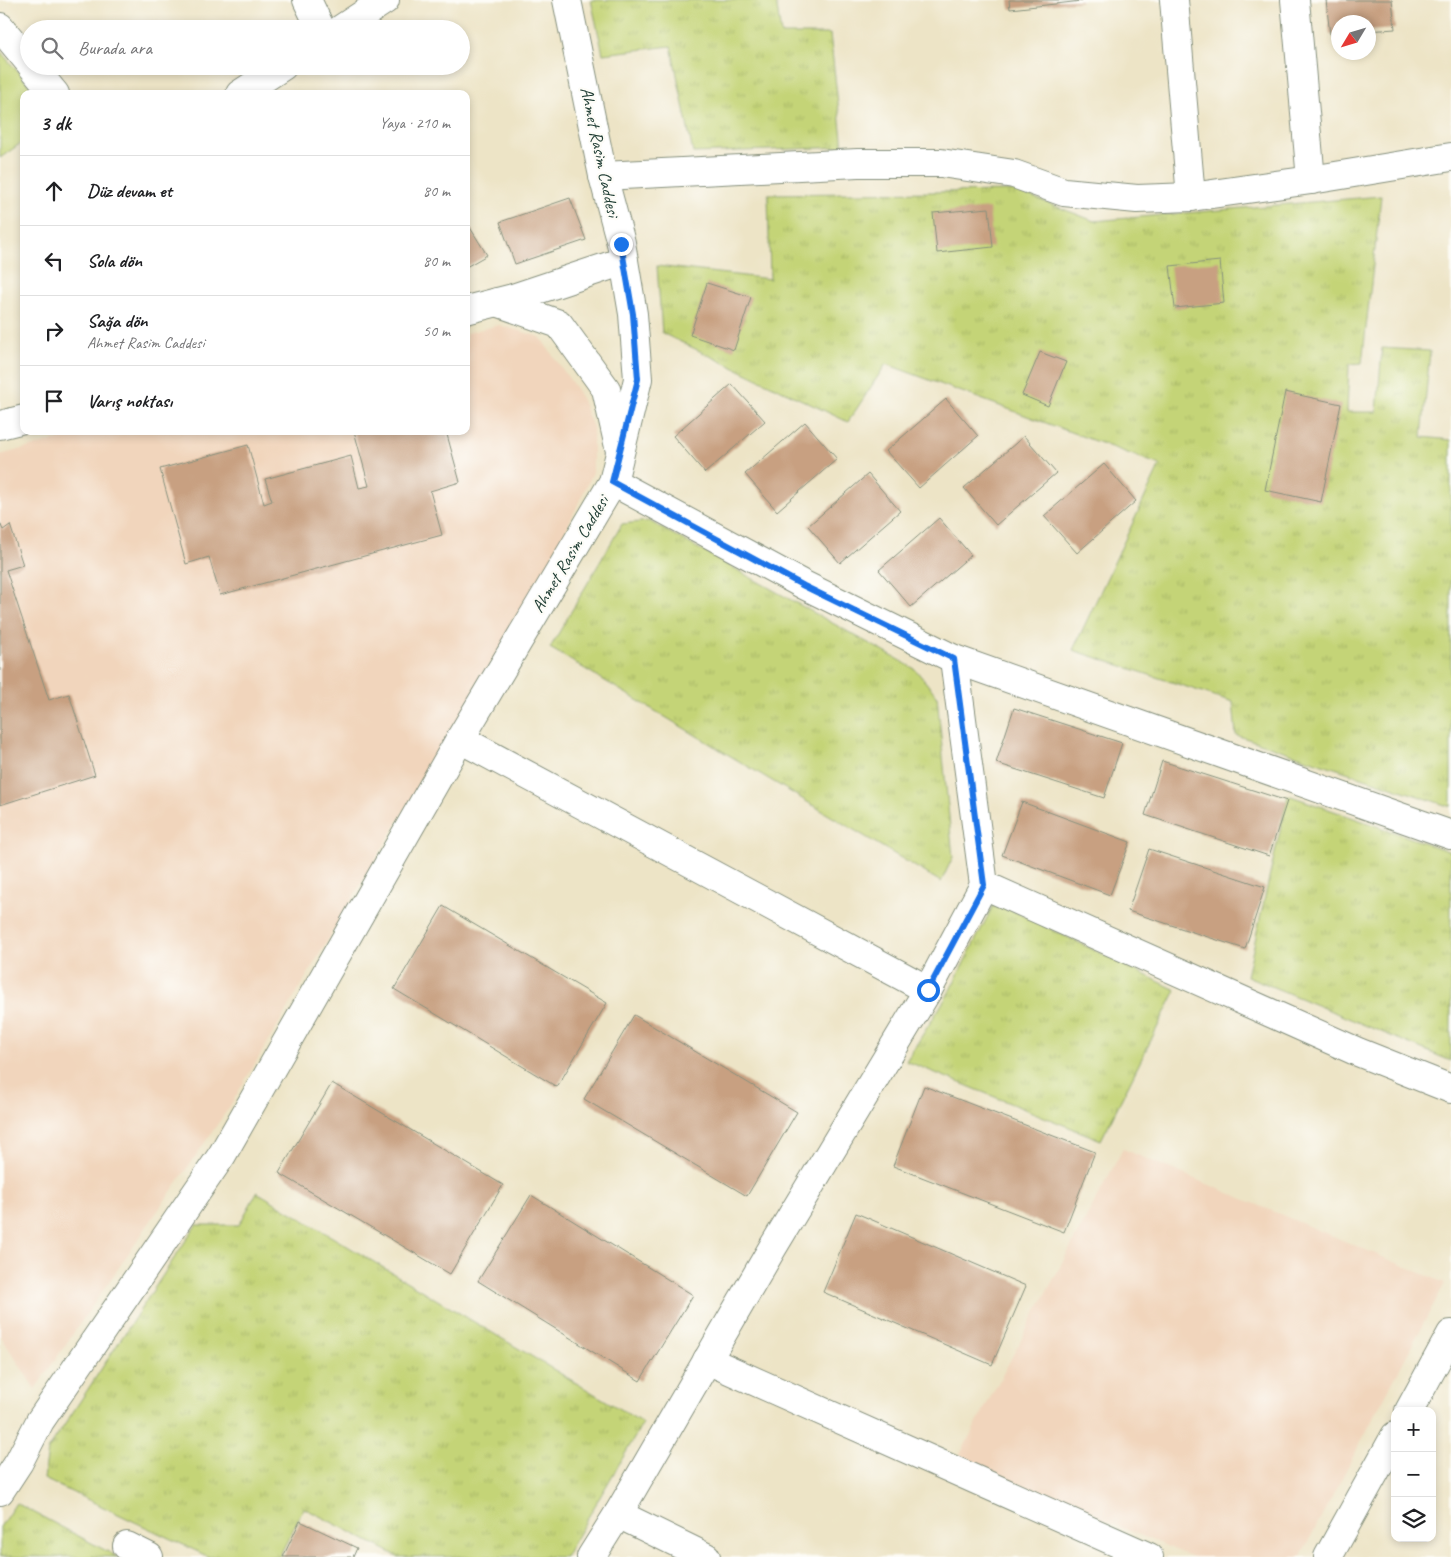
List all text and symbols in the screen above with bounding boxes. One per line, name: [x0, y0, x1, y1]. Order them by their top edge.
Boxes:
north arrow: [1331, 15, 1376, 60]
search box: [20, 20, 470, 75]
icon: search: [38, 34, 66, 62]
text: Burada ara: [78, 36, 152, 60]
street label: Ahmet Rasim Caddesi: [575, 85, 625, 222]
text: 3 dk: [40, 110, 71, 136]
text: Yaya · 210 m: [379, 113, 450, 133]
icon: ahead: [40, 177, 68, 205]
text: Düz devam et: [87, 179, 172, 203]
text: 80 m: [423, 181, 450, 201]
route end: [610, 233, 633, 256]
icon: left: [40, 247, 68, 275]
text: Sola dön: [87, 249, 142, 273]
text: 80 m: [423, 251, 450, 271]
text: Sağa dön: [87, 309, 148, 333]
icon: right: [40, 317, 68, 345]
text: 50 m: [423, 321, 450, 341]
text: Ahmet Rasim Caddesi: [87, 333, 205, 353]
icon: arrive: [40, 387, 68, 415]
text: Varış noktası: [87, 389, 172, 413]
street label: Ahmet Rasim Caddesi: [527, 489, 615, 616]
route start: [917, 979, 940, 1002]
map controls: [1391, 1407, 1436, 1542]
button: +: [1391, 1407, 1436, 1452]
button: −: [1391, 1452, 1436, 1497]
button: layers: [1391, 1497, 1436, 1542]

